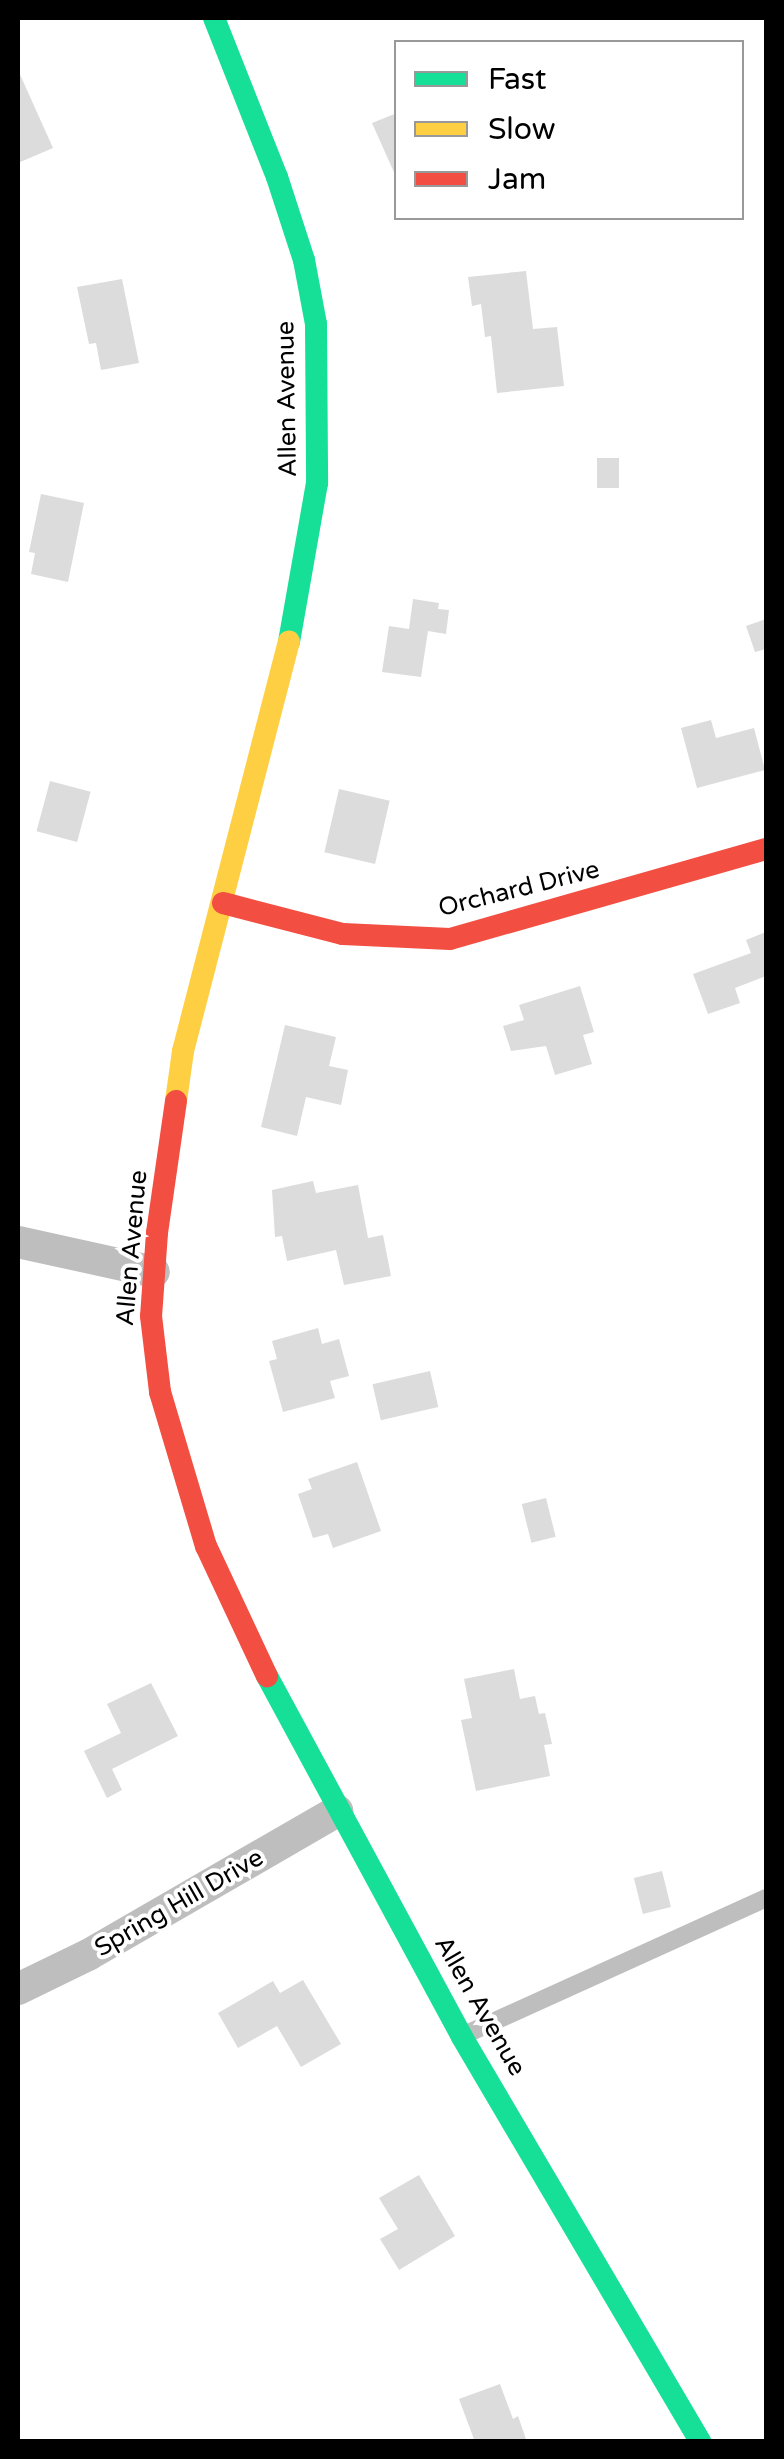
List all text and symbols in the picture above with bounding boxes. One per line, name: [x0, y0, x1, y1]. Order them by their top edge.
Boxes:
legend: [394, 40, 744, 220]
text: Fast: [488, 61, 547, 98]
text: Slow: [488, 111, 556, 148]
text: Jam: [488, 161, 546, 198]
street label: Allen Avenue: [271, 321, 303, 477]
street label: Orchard Drive: [435, 854, 603, 924]
street label: Allen Avenue: [110, 1169, 154, 1327]
street label: Spring Hill Drive: [89, 1843, 269, 1963]
street label: Allen Avenue: [428, 1931, 532, 2081]

